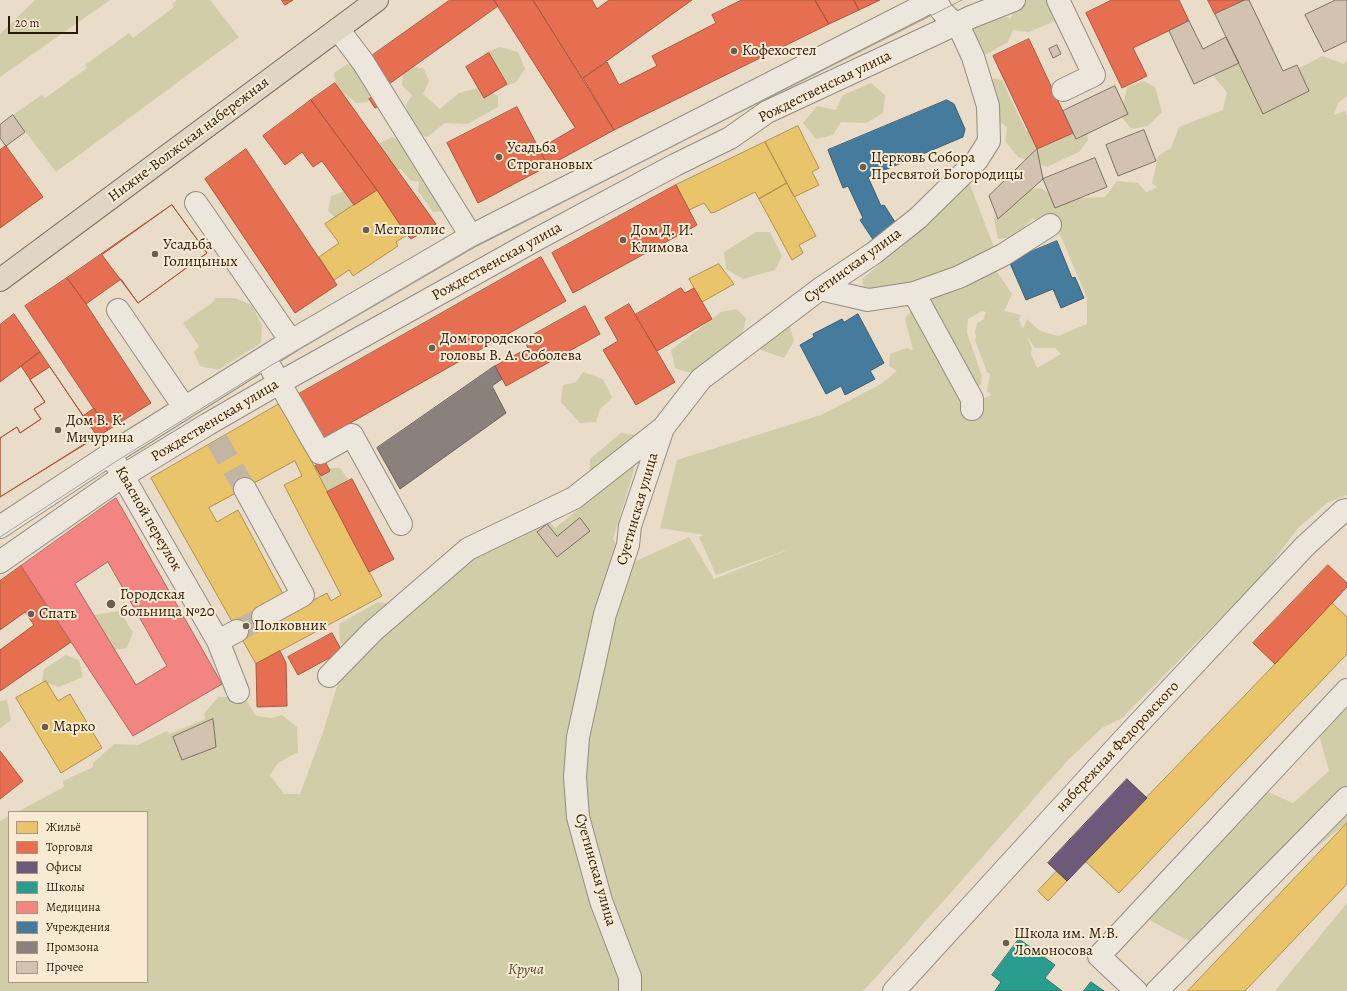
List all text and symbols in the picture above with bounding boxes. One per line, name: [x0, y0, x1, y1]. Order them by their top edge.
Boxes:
scale bar: [10, 8, 80, 34]
text: 20 m: [15, 15, 39, 31]
place label: Кофехостел: [742, 42, 816, 60]
marker: Кофехостел: [729, 46, 739, 56]
street label: Рождественская улица: [756, 47, 894, 127]
street label: Нижне-Волжская набережная: [105, 74, 273, 206]
place label: Усадьба Строгановых: [507, 139, 593, 174]
place label: Церковь Собора Пресвятой Богородицы: [871, 149, 1024, 184]
marker: Усадьба Строгановых: [494, 152, 504, 162]
marker: Церковь Собора Пресвятой Богородицы: [858, 162, 868, 172]
street label: Рождественская улица: [429, 219, 565, 305]
place label: Мегаполис: [374, 221, 445, 239]
place label: Дом Д. И. Климова: [631, 222, 694, 257]
marker: Мегаполис: [361, 225, 371, 235]
street label: Суетинская улица: [801, 225, 905, 307]
marker: Дом Д. И. Климова: [618, 235, 628, 245]
place label: Усадьба Голицыных: [163, 236, 238, 271]
marker: Усадьба Голицыных: [150, 249, 160, 259]
place label: Дом городского головы В. А. Соболева: [440, 330, 582, 365]
marker: Дом городского головы В. А. Соболева: [427, 343, 437, 353]
street label: Рождественская улица: [148, 376, 282, 466]
place label: Дом В. К. Мичурина: [66, 412, 134, 447]
marker: Дом В. К. Мичурина: [53, 425, 63, 435]
street label: Суетинская улица: [613, 451, 663, 567]
street label: Квасной переулок: [111, 463, 185, 575]
place label: Городская больница №20: [120, 586, 215, 621]
marker: Городская больница №20: [105, 598, 117, 610]
place label: Спать: [39, 605, 77, 623]
marker: Спать: [26, 609, 36, 619]
place label: Полковник: [254, 617, 327, 635]
marker: Полковник: [241, 621, 251, 631]
street label: набережная Федоровского: [1053, 678, 1183, 816]
place label: Марко: [53, 718, 95, 736]
marker: Марко: [40, 722, 50, 732]
legend: [8, 811, 148, 983]
street label: Суетинская улица: [570, 812, 620, 928]
text: Жильё: [46, 819, 81, 835]
text: Торговля: [46, 839, 93, 855]
text: Офисы: [46, 859, 82, 875]
text: Школы: [46, 879, 85, 895]
text: Медицина: [46, 899, 101, 915]
text: Учреждения: [46, 919, 110, 935]
place label: Школа им. М.В. Ломоносова: [1014, 925, 1119, 960]
marker: Школа им. М.В. Ломоносова: [1001, 938, 1011, 948]
text: Промзона: [46, 939, 99, 955]
text: Прочее: [46, 959, 84, 975]
park label: Круча: [508, 961, 544, 979]

